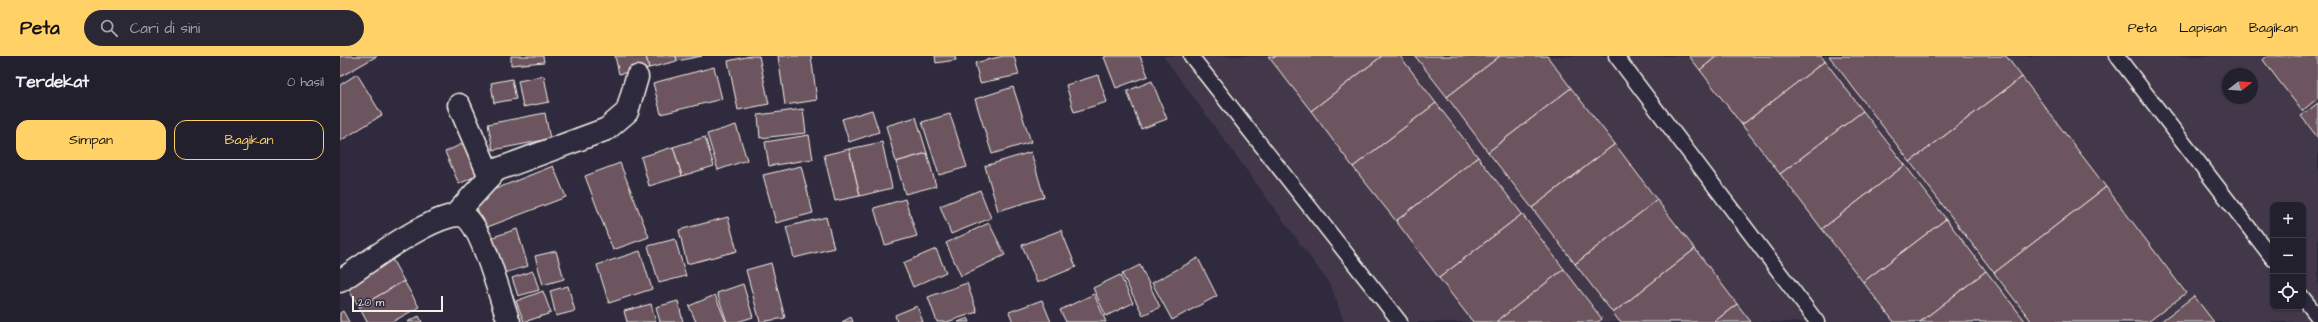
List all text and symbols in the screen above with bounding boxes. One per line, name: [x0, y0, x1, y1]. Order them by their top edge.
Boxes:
search box: [84, 10, 364, 46]
text: Peta: [20, 15, 60, 42]
icon: search: [98, 17, 120, 39]
text: Cari di sini: [130, 18, 200, 39]
text: Peta: [2128, 18, 2157, 38]
text: Lapisan: [2179, 18, 2227, 38]
text: Bagikan: [2249, 18, 2298, 38]
north arrow: [2222, 68, 2258, 104]
text: Terdekat: [16, 70, 89, 94]
text: 0 hasil: [287, 73, 324, 91]
button: Simpan: [16, 120, 166, 160]
button: Bagikan: [174, 120, 324, 160]
map controls: [2270, 202, 2306, 310]
button: +: [2270, 202, 2306, 238]
button: −: [2270, 238, 2306, 274]
button: locate: [2270, 274, 2306, 310]
scale bar: [352, 294, 443, 313]
text: 20 m: [358, 295, 384, 310]

